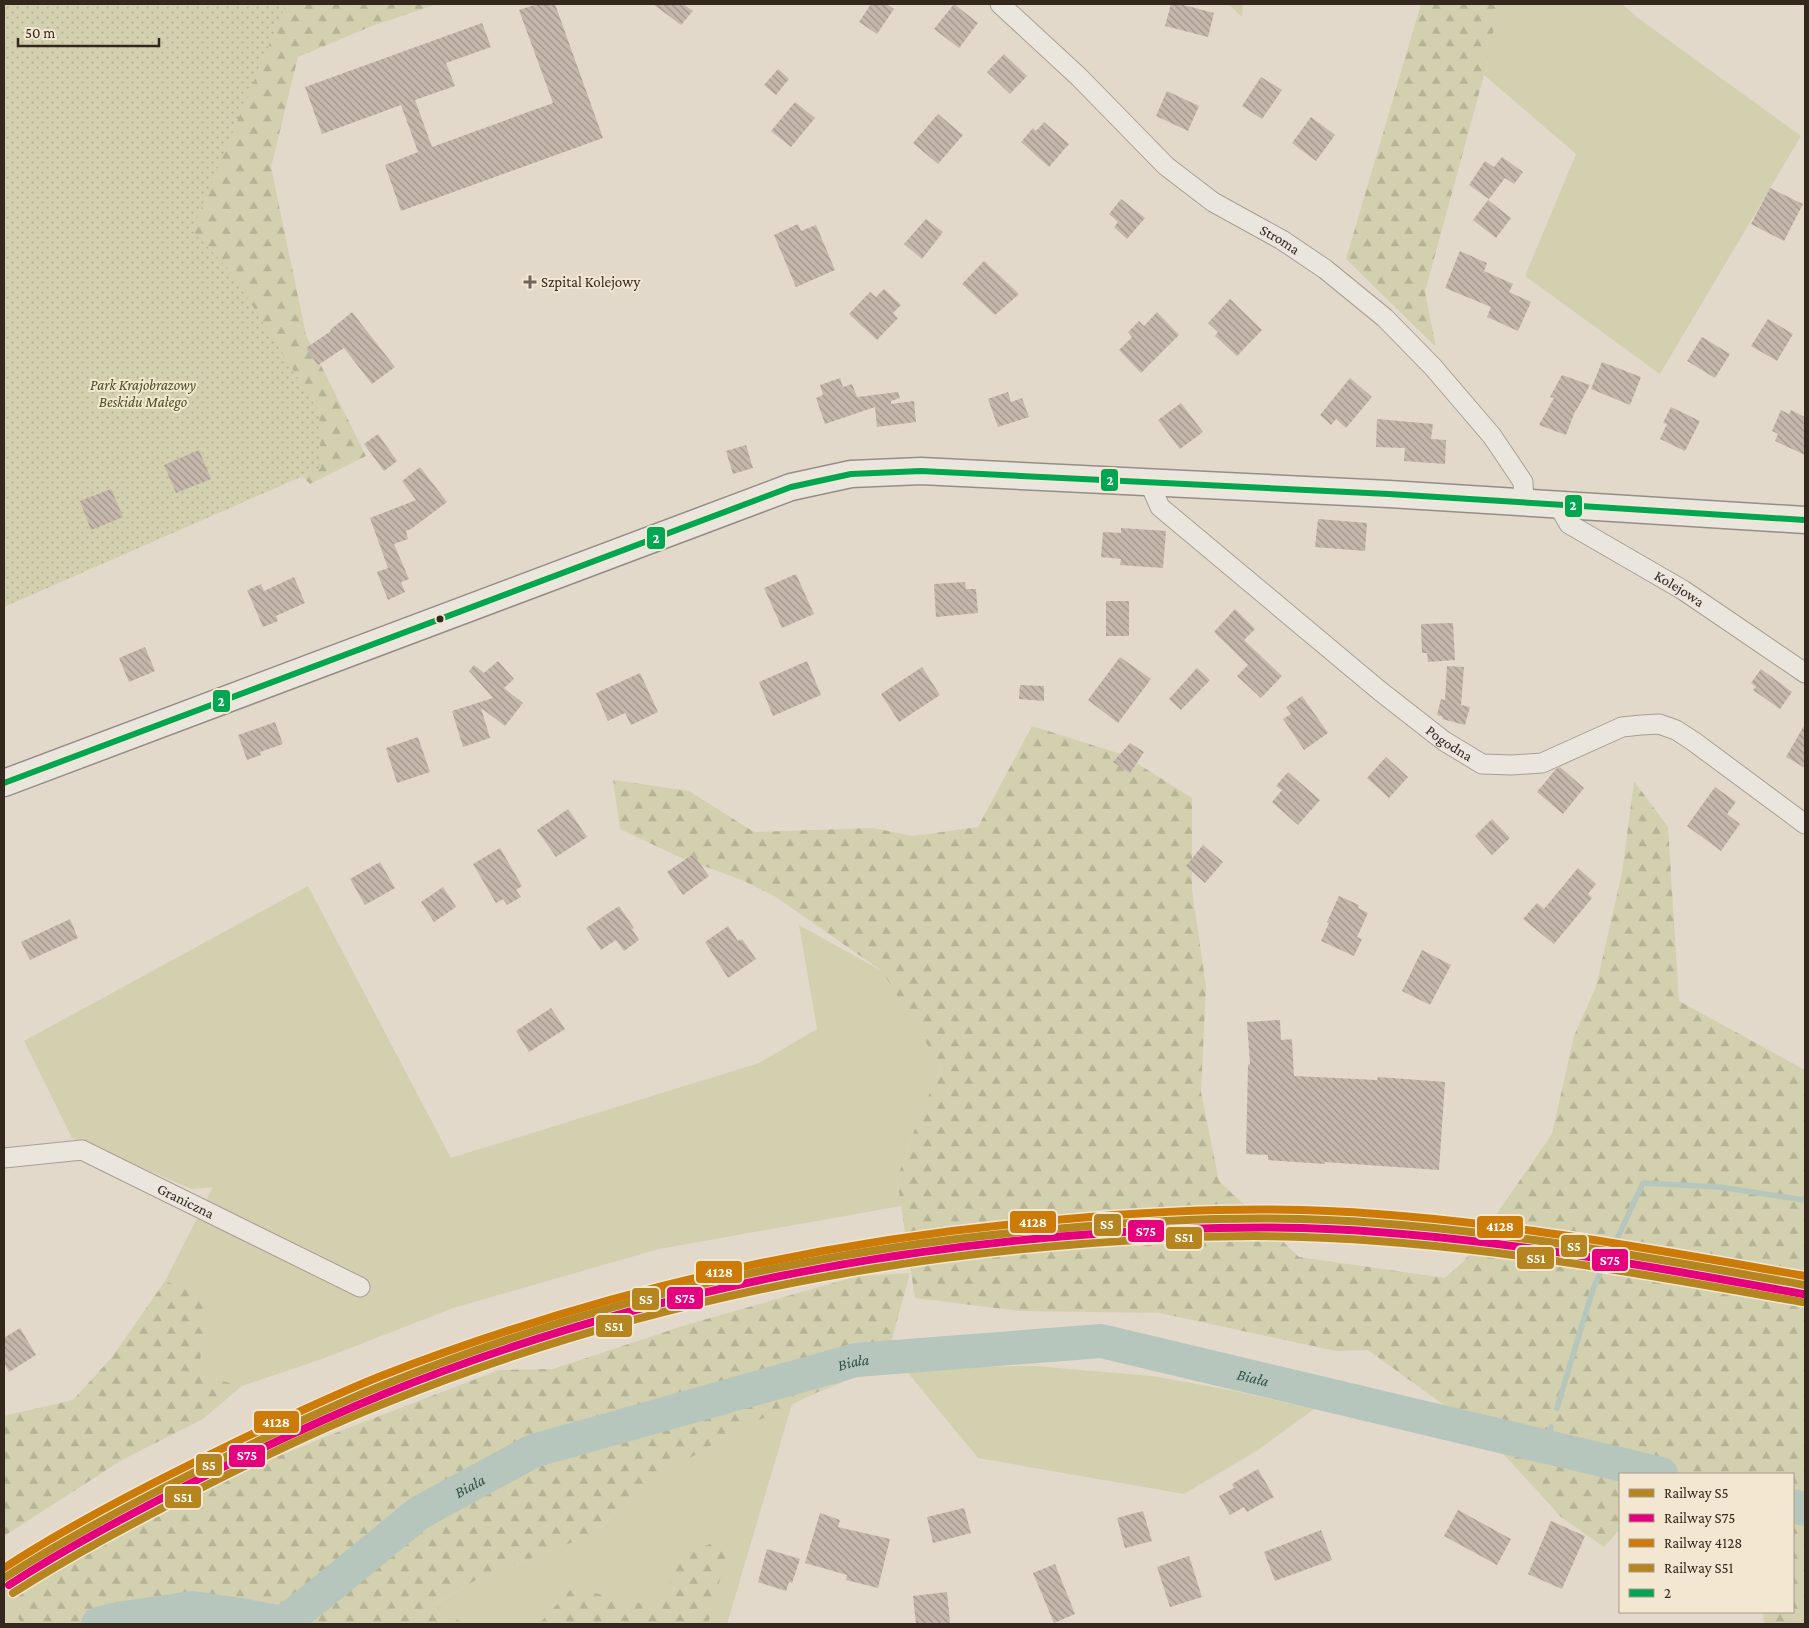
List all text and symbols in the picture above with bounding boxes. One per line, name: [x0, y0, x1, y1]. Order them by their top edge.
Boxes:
scale bar: [18, 15, 159, 47]
text: 50 m: [25, 25, 55, 41]
street label: Stroma: [1257, 222, 1303, 258]
place label: Szpital Kolejowy: [541, 274, 640, 291]
marker: Szpital Kolejowy: [523, 275, 537, 289]
park label: Park Krajobrazowy Beskidu Małego: [90, 377, 196, 411]
line badge: 2: [1100, 468, 1119, 492]
text: 2: [1106, 472, 1114, 488]
line badge: 2: [1564, 494, 1583, 518]
text: 2: [1569, 497, 1577, 513]
line badge: 2: [646, 526, 666, 550]
text: 2: [652, 530, 660, 546]
street label: Kolejowa: [1652, 567, 1707, 610]
unlabelled marker: [435, 614, 445, 624]
line badge: 2: [212, 689, 231, 713]
text: 2: [217, 693, 225, 709]
street label: Pogodna: [1423, 722, 1475, 764]
street label: Graniczna: [155, 1180, 217, 1222]
line badge: 4128: [1009, 1210, 1057, 1234]
line badge: S5: [1093, 1213, 1122, 1237]
text: 4128: [1019, 1214, 1047, 1230]
line badge: 4128: [1476, 1215, 1524, 1239]
text: S5: [1100, 1216, 1114, 1232]
text: 4128: [1486, 1218, 1514, 1234]
line badge: S75: [1127, 1219, 1165, 1243]
text: S75: [1136, 1223, 1156, 1239]
line badge: S51: [1165, 1226, 1203, 1250]
text: S51: [1174, 1229, 1194, 1245]
line badge: S5: [1560, 1234, 1588, 1258]
text: S5: [1567, 1238, 1581, 1254]
line badge: S51: [1516, 1246, 1555, 1270]
line badge: S75: [1591, 1248, 1629, 1272]
text: S51: [1526, 1250, 1546, 1266]
text: S75: [1600, 1252, 1620, 1268]
line badge: 4128: [695, 1260, 743, 1284]
text: 4128: [705, 1264, 733, 1280]
line badge: S75: [666, 1286, 704, 1310]
line badge: S5: [631, 1287, 660, 1311]
text: S75: [675, 1290, 695, 1306]
text: S5: [639, 1291, 653, 1307]
line badge: S51: [595, 1314, 633, 1338]
text: S51: [604, 1318, 624, 1334]
water label: Biała: [835, 1350, 870, 1373]
water label: Biała: [1236, 1365, 1271, 1389]
line badge: 4128: [253, 1410, 300, 1434]
text: 4128: [262, 1414, 290, 1430]
line badge: S75: [228, 1444, 266, 1468]
text: S75: [237, 1447, 257, 1463]
line badge: S5: [195, 1453, 223, 1477]
text: S5: [202, 1457, 216, 1473]
water label: Biała: [451, 1470, 488, 1501]
legend: [1619, 1473, 1794, 1613]
line badge: S51: [164, 1485, 202, 1509]
text: Railway S5: [1664, 1485, 1729, 1502]
text: S51: [173, 1489, 193, 1505]
text: Railway S75: [1664, 1510, 1735, 1527]
text: Railway 4128: [1664, 1535, 1742, 1552]
text: Railway S51: [1664, 1560, 1734, 1577]
text: 2: [1664, 1585, 1671, 1601]

